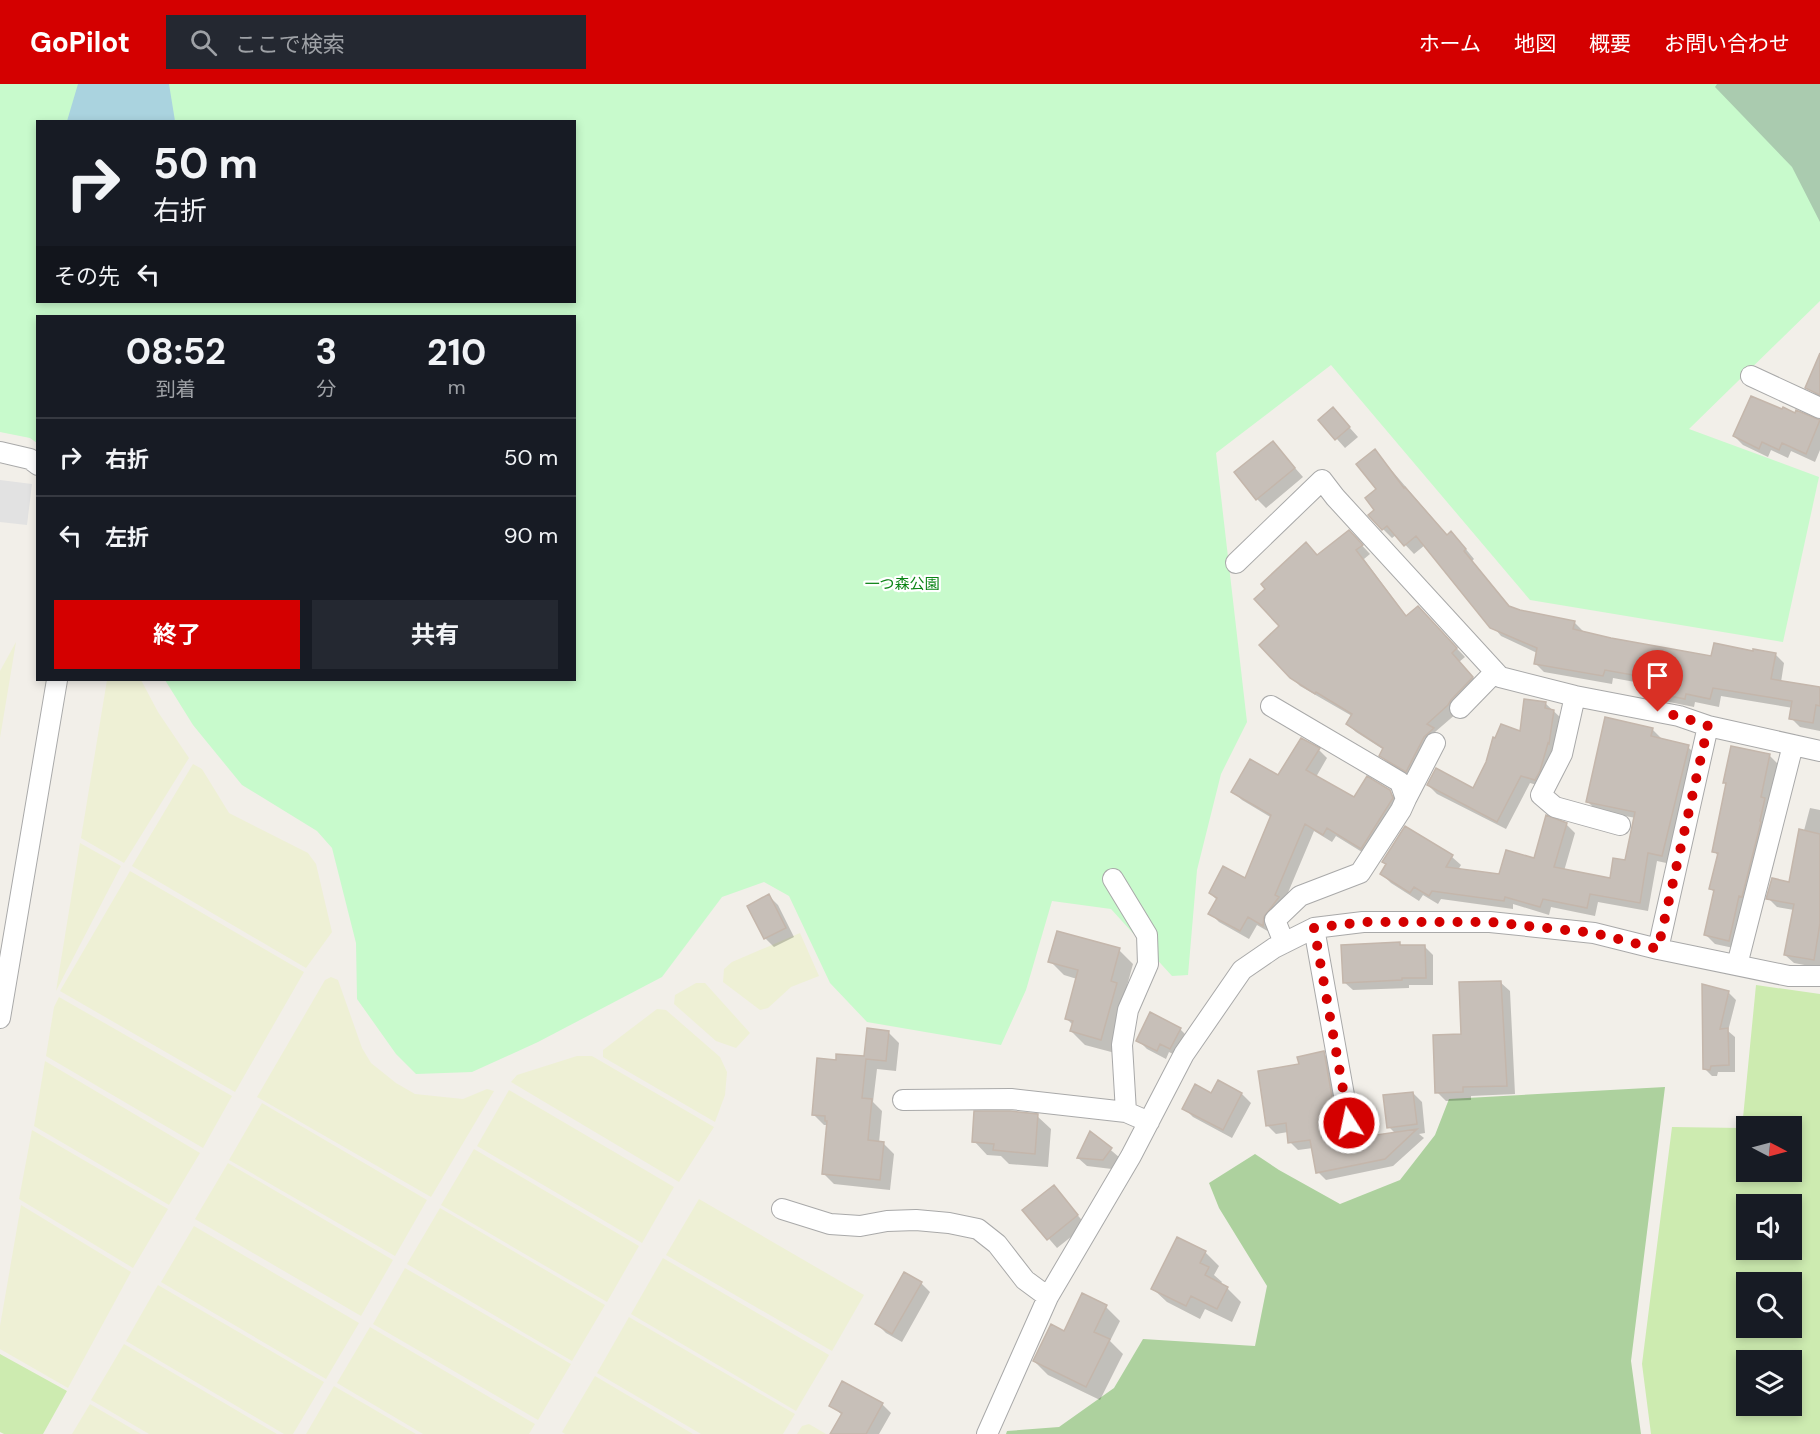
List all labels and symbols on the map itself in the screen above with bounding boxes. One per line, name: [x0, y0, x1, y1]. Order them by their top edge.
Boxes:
park label: 一つ森公園: [864, 574, 940, 594]
pin: [1632, 650, 1683, 712]
position arrow: [1317, 1091, 1381, 1155]
north arrow: [1736, 1116, 1802, 1182]

